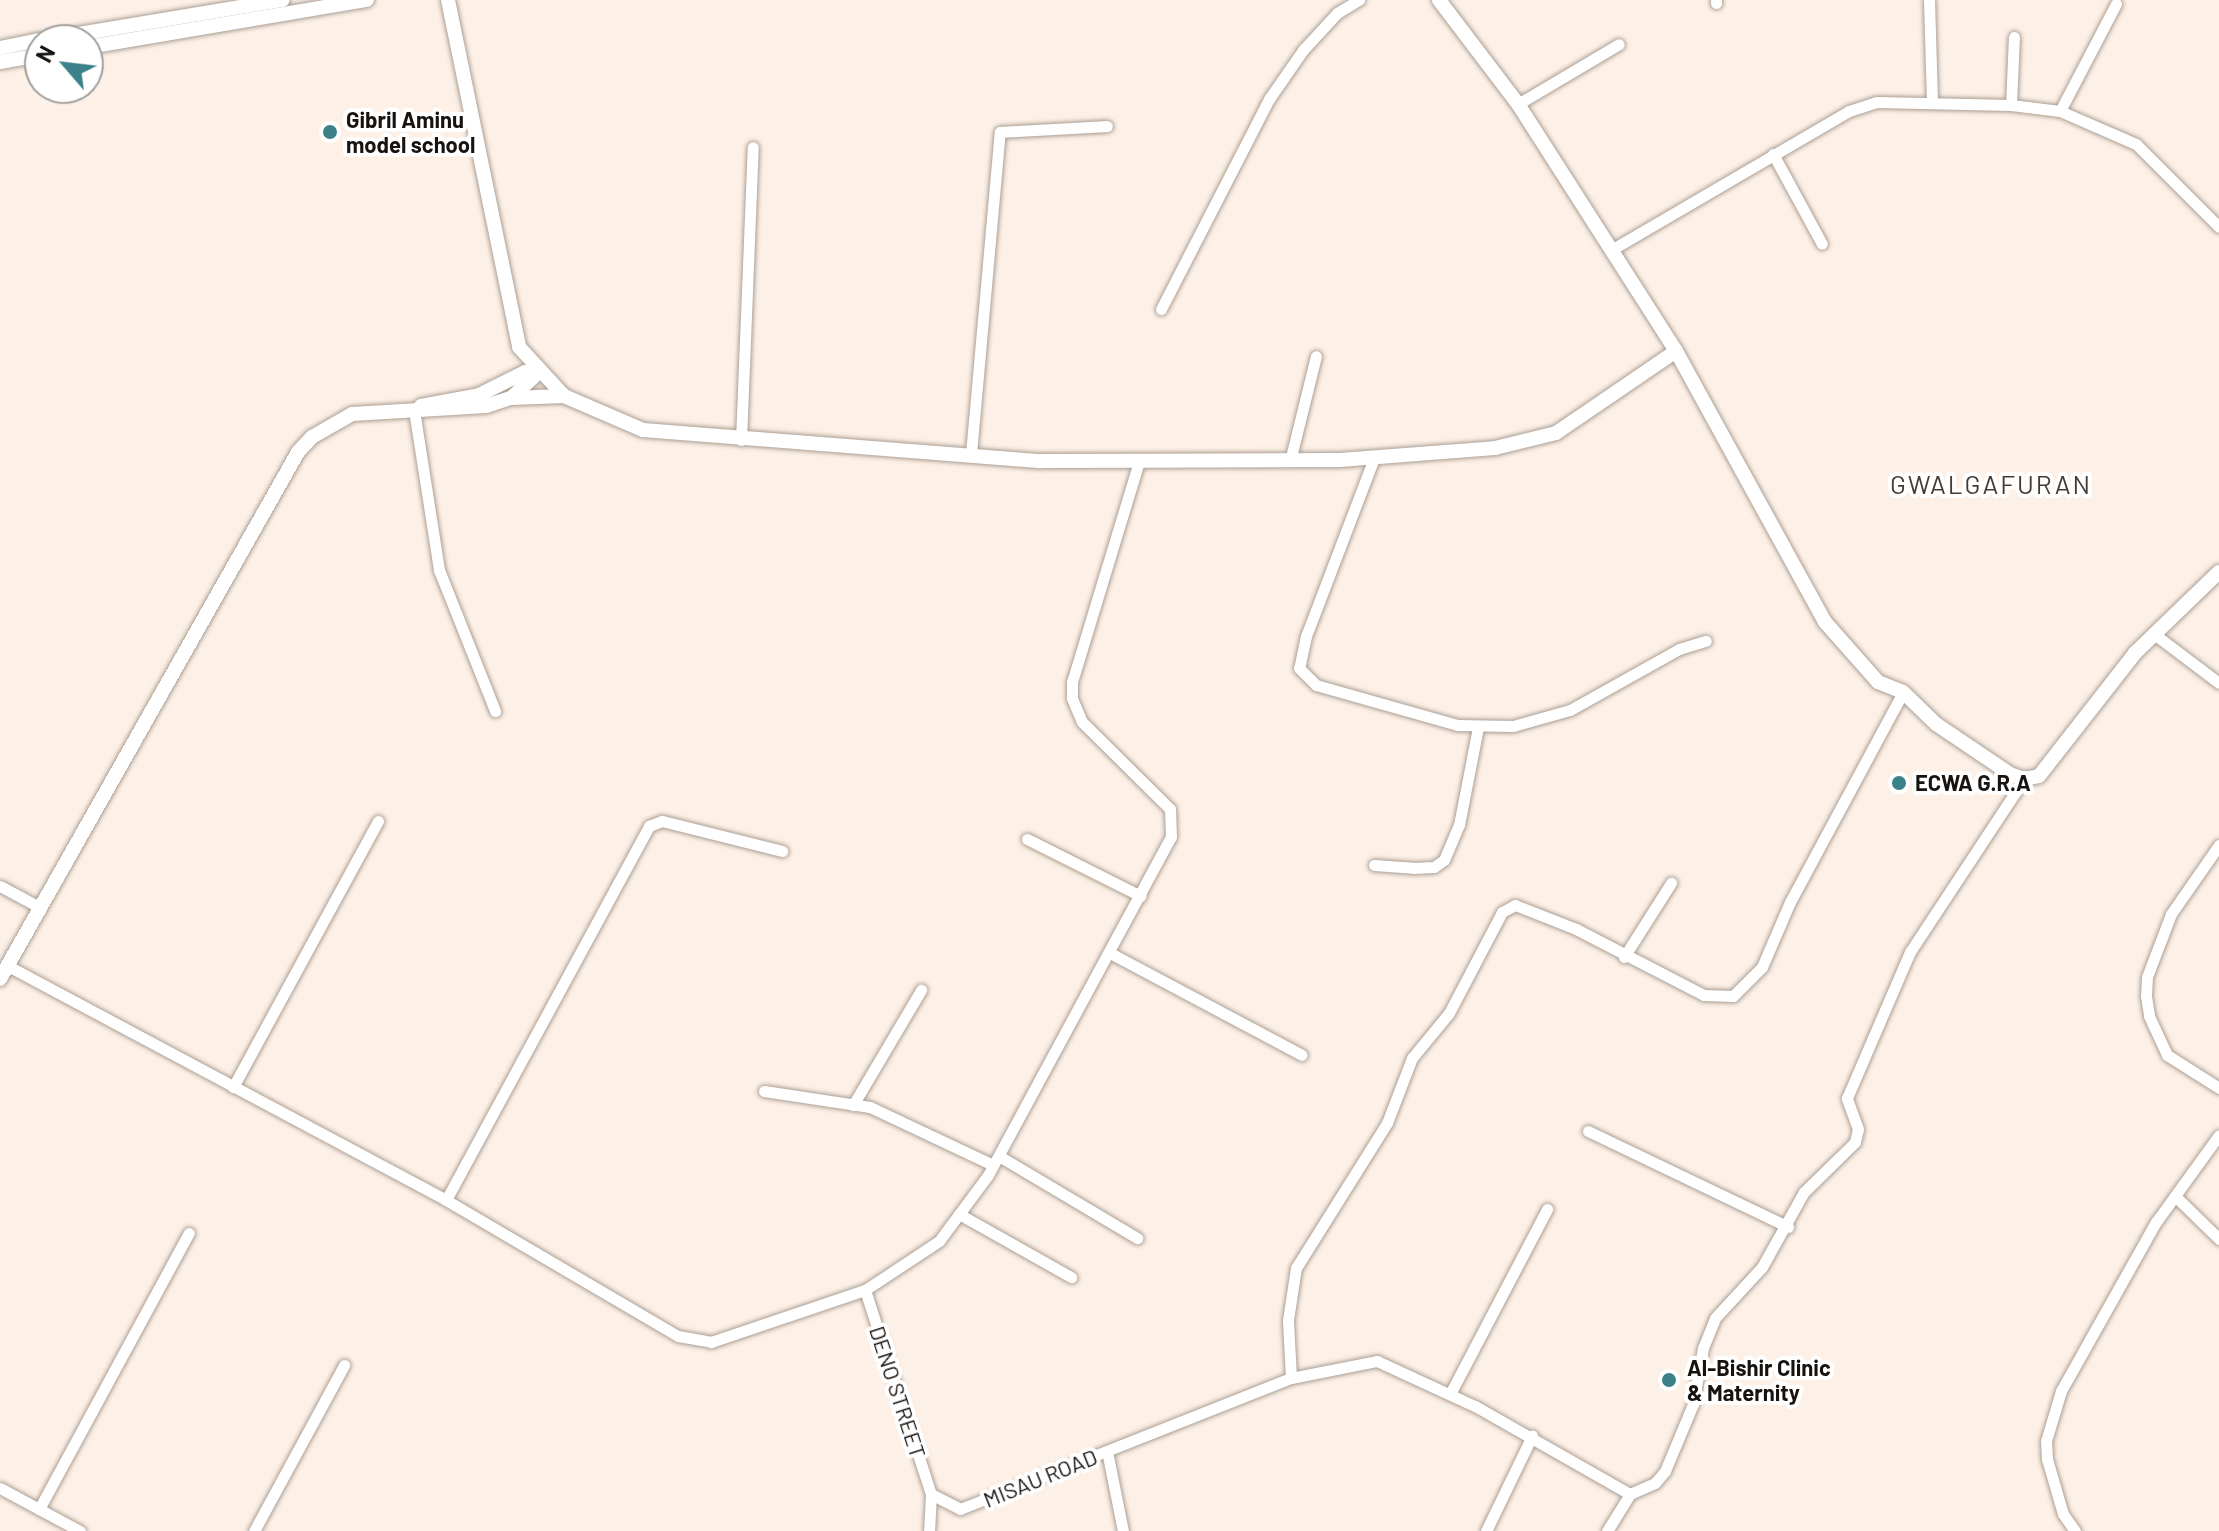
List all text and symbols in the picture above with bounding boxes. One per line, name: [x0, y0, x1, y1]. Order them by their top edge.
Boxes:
north arrow: [24, 24, 104, 104]
text: N: [30, 41, 59, 66]
place label: Gibril Aminu model school: [346, 106, 475, 158]
marker: Gibril Aminu model school: [321, 123, 339, 141]
district label: GWALGAFURAN: [1890, 468, 2092, 500]
place label: ECWA G.R.A: [1915, 770, 2031, 796]
marker: ECWA G.R.A: [1890, 774, 1908, 792]
street label: DENO STREET: [864, 1323, 932, 1461]
place label: Al-Bishir Clinic & Maternity: [1687, 1354, 1831, 1406]
marker: Al-Bishir Clinic & Maternity: [1658, 1369, 1680, 1391]
street label: MISAU ROAD: [979, 1443, 1101, 1513]

